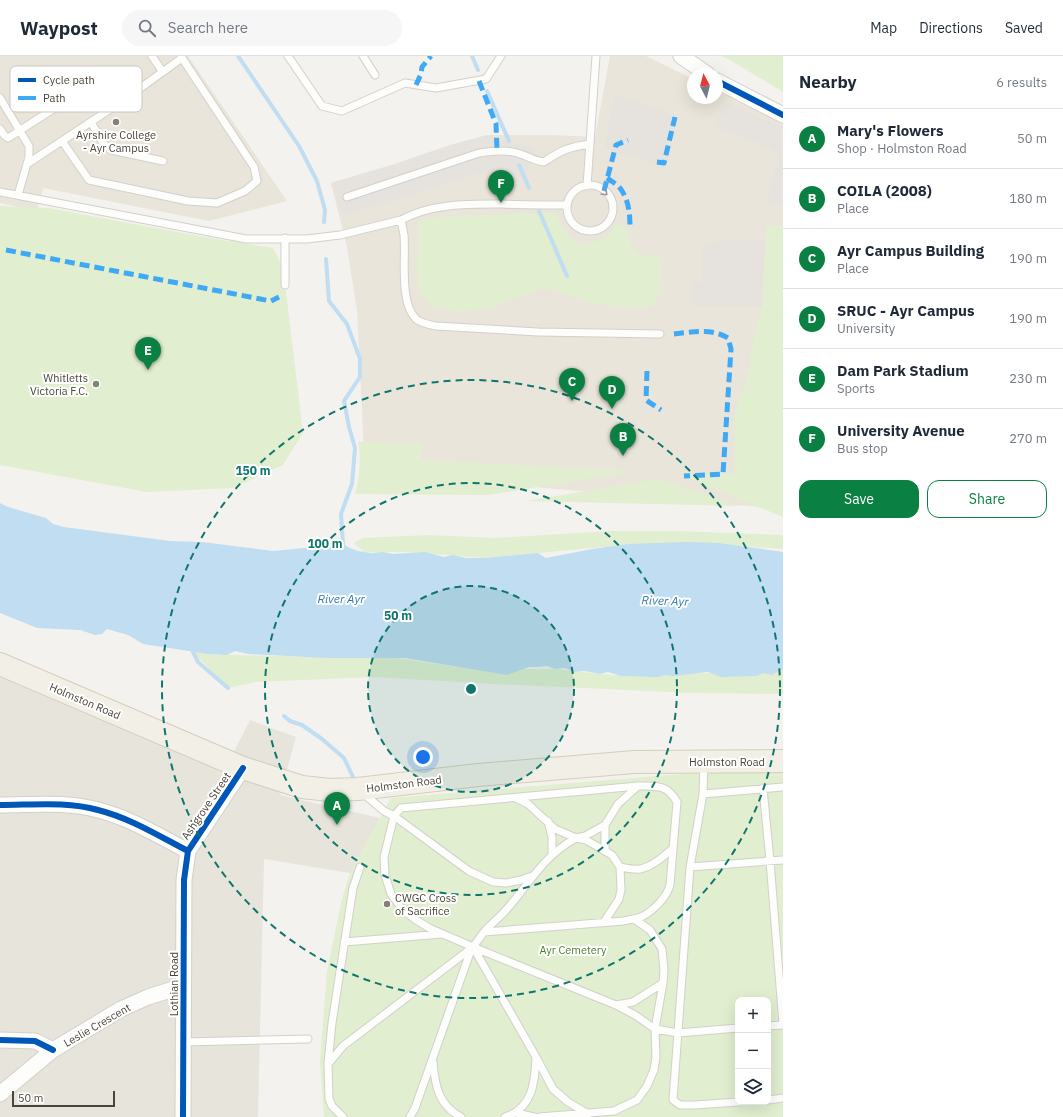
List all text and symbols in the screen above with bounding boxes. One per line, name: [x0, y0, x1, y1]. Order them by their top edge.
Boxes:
search box: [122, 10, 402, 46]
text: Waypost: [20, 16, 98, 40]
icon: search: [136, 17, 158, 39]
text: Search here: [168, 18, 248, 37]
text: Map: [870, 19, 897, 37]
text: Directions: [919, 19, 983, 37]
text: Saved: [1005, 19, 1043, 37]
legend: [10, 66, 142, 112]
north arrow: [687, 68, 723, 104]
text: Nearby: [799, 71, 857, 93]
text: Cycle path: [43, 73, 95, 87]
text: 6 results: [996, 74, 1047, 91]
text: Path: [43, 91, 66, 105]
marker: Ayrshire College - Ayr Campus: [111, 117, 121, 127]
text: Mary's Flowers: [837, 121, 944, 140]
place label: Ayrshire College - Ayr Campus: [76, 128, 156, 155]
text: A: [808, 130, 816, 147]
text: 50 m: [1017, 130, 1047, 147]
text: Shop · Holmston Road: [837, 140, 967, 157]
pin: F: [488, 170, 514, 203]
text: COILA (2008): [837, 181, 932, 200]
one-way arrow: [600, 188, 608, 196]
text: B: [808, 190, 816, 207]
text: 180 m: [1009, 190, 1047, 207]
text: Place: [837, 200, 869, 217]
text: Ayr Campus Building: [837, 241, 984, 260]
text: C: [808, 250, 816, 267]
text: 190 m: [1009, 250, 1047, 267]
text: Place: [837, 260, 869, 277]
text: SRUC - Ayr Campus: [837, 301, 975, 320]
text: D: [807, 310, 817, 327]
text: 190 m: [1009, 310, 1047, 327]
text: University: [837, 320, 895, 337]
pin: E: [135, 337, 161, 370]
text: Dam Park Stadium: [837, 361, 969, 380]
pin: C: [559, 368, 585, 401]
text: E: [808, 370, 816, 387]
text: 230 m: [1009, 370, 1047, 387]
place label: Whitletts Victoria F.C.: [30, 371, 88, 398]
pin: D: [599, 376, 625, 409]
marker: Whitletts Victoria F.C.: [91, 379, 101, 389]
text: Sports: [837, 380, 875, 397]
text: University Avenue: [837, 421, 965, 440]
pin: B: [610, 423, 636, 456]
text: F: [808, 430, 816, 447]
text: 270 m: [1009, 430, 1047, 447]
text: Bus stop: [837, 440, 888, 457]
text: 150 m: [235, 463, 271, 478]
button: Save: [799, 480, 919, 518]
button: Share: [927, 480, 1047, 518]
text: 100 m: [307, 536, 343, 551]
water label: River Ayr: [317, 591, 365, 606]
water label: River Ayr: [641, 592, 689, 609]
text: 50 m: [384, 608, 412, 623]
street label: Holmston Road: [47, 680, 123, 722]
centre of rings: [464, 682, 478, 696]
your location: [413, 747, 433, 767]
street label: Holmston Road: [689, 755, 765, 769]
street label: Ashgrove Street: [178, 769, 234, 843]
street label: Holmston Road: [365, 772, 443, 796]
pin: A: [324, 792, 350, 825]
place label: CWGC Cross of Sacrifice: [395, 891, 456, 918]
marker: CWGC Cross of Sacrifice: [382, 899, 392, 909]
park label: Ayr Cemetery: [539, 943, 607, 957]
street label: Lothian Road: [167, 952, 181, 1016]
map controls: [735, 997, 771, 1105]
button: +: [735, 997, 771, 1033]
street label: Leslie Crescent: [61, 1000, 133, 1050]
button: −: [735, 1033, 771, 1069]
button: layers: [735, 1069, 771, 1105]
scale bar: [12, 1089, 115, 1108]
text: 50 m: [18, 1091, 43, 1105]

